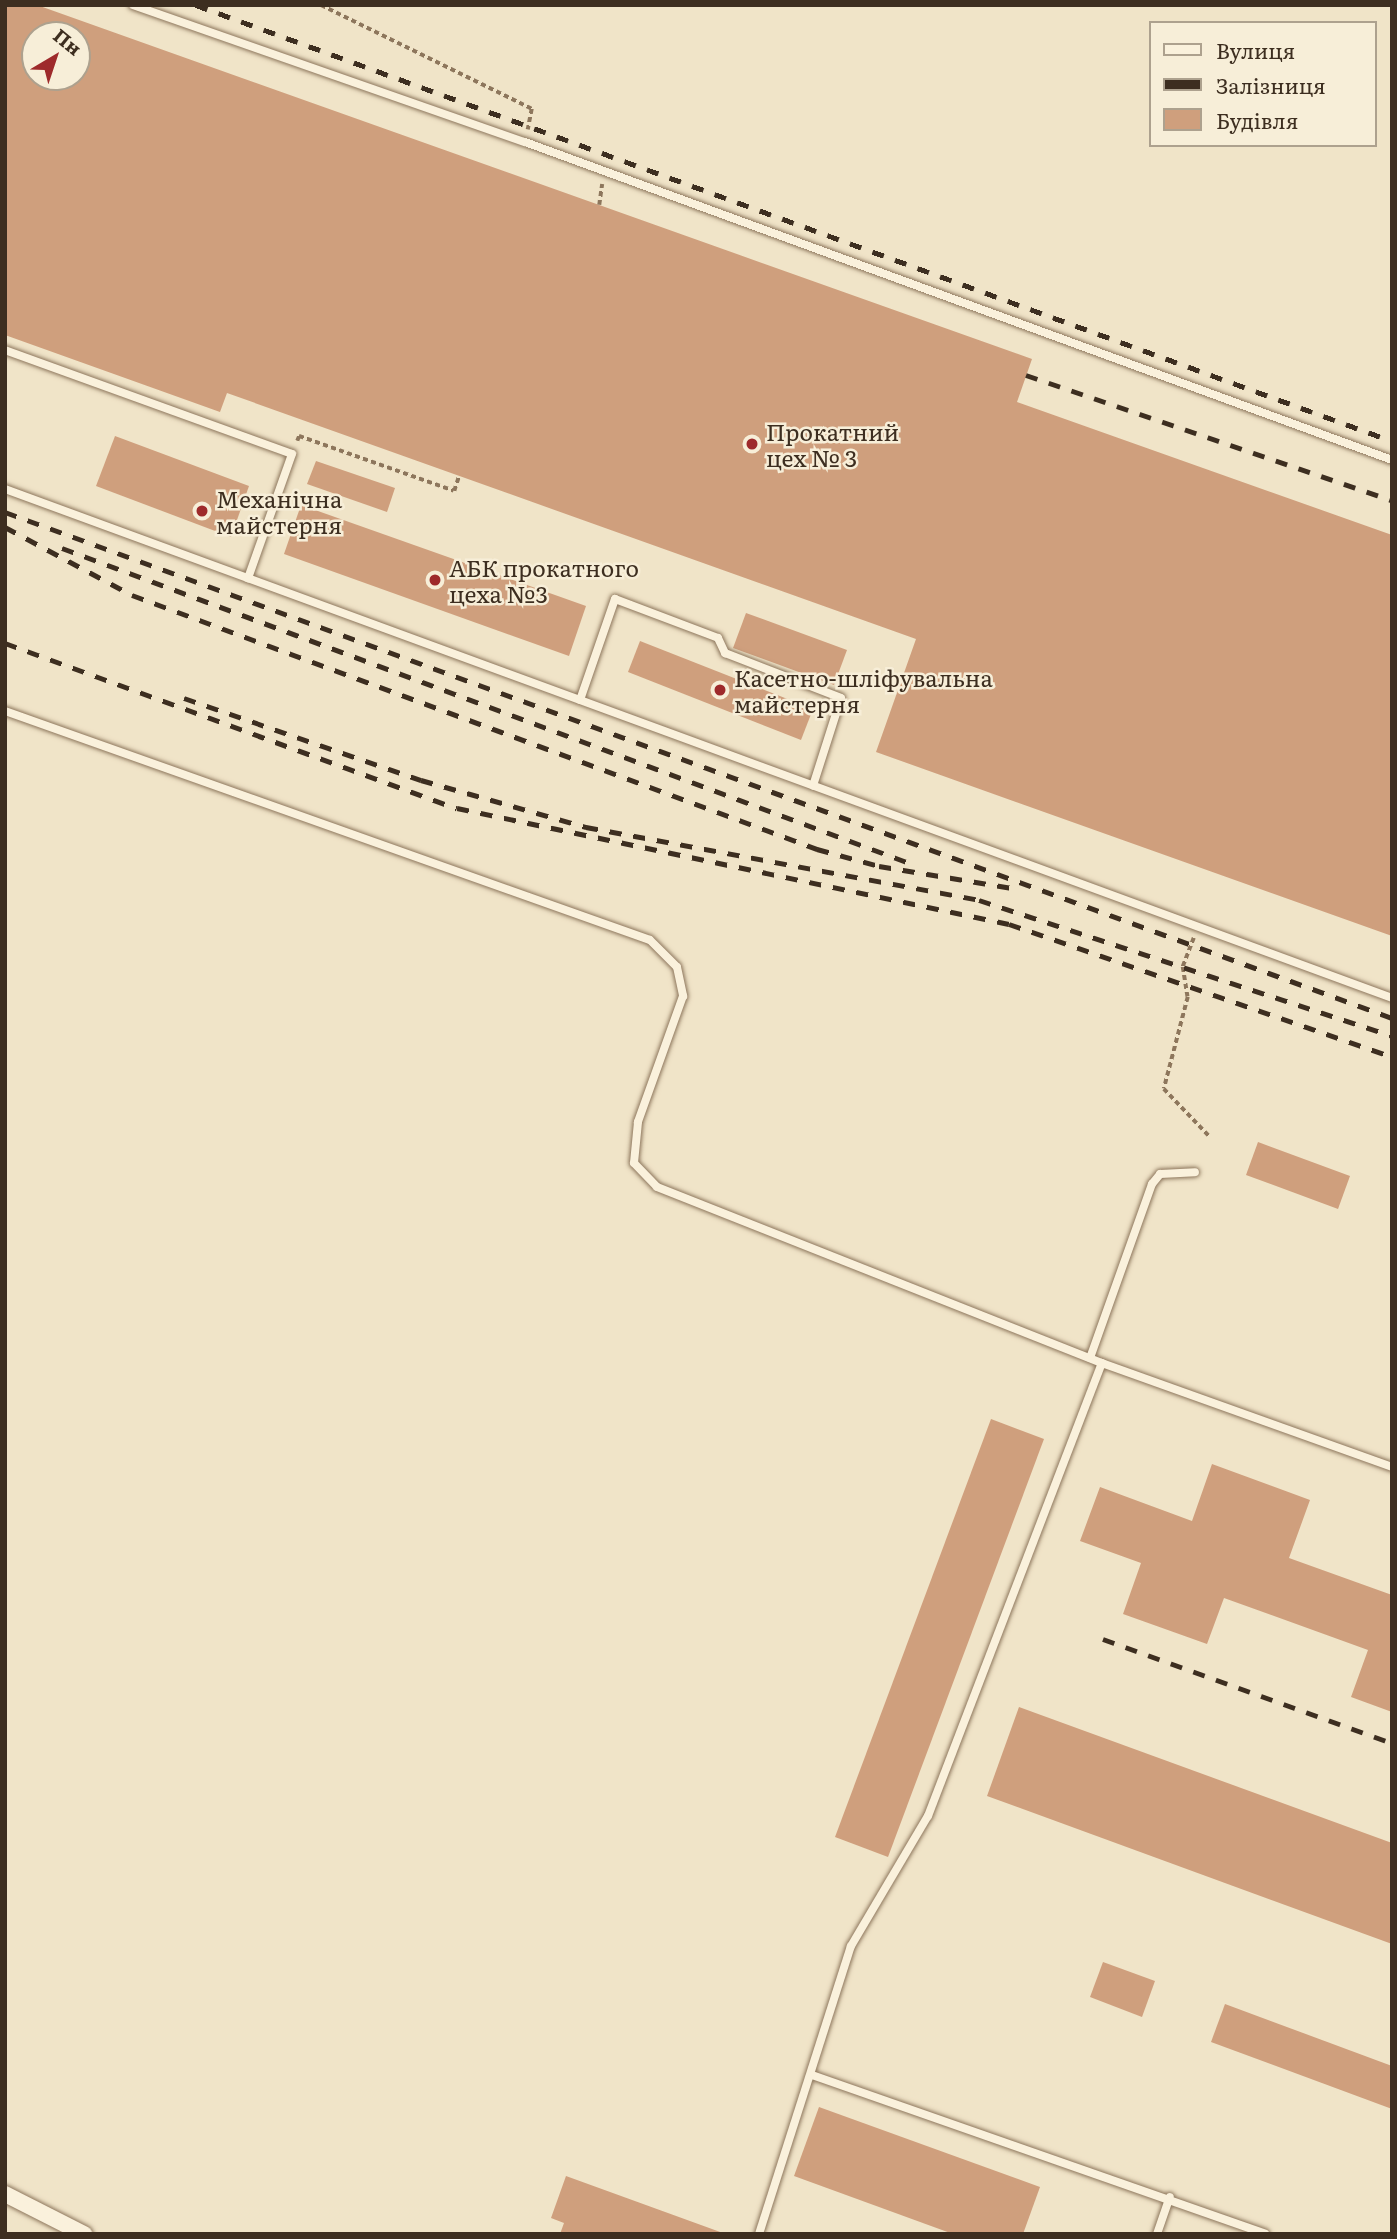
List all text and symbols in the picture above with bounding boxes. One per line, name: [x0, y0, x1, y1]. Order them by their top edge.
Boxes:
north arrow: [21, 21, 91, 91]
text: Пн: [48, 21, 88, 61]
legend: [1148, 21, 1376, 147]
text: Вулиця: [1216, 34, 1295, 65]
text: Залізниця: [1216, 69, 1326, 100]
text: Будівля: [1216, 104, 1298, 135]
place label: Прокатний цех № 3: [766, 417, 899, 471]
marker: Прокатний цех № 3: [744, 436, 760, 452]
place label: Механічна майстерня: [216, 484, 342, 538]
marker: Механічна майстерня: [194, 503, 210, 519]
place label: АБК прокатного цеха №3: [449, 553, 639, 607]
marker: АБК прокатного цеха №3: [427, 572, 443, 588]
place label: Касетно-шліфувальна майстерня: [734, 663, 993, 717]
marker: Касетно-шліфувальна майстерня: [712, 682, 728, 698]

